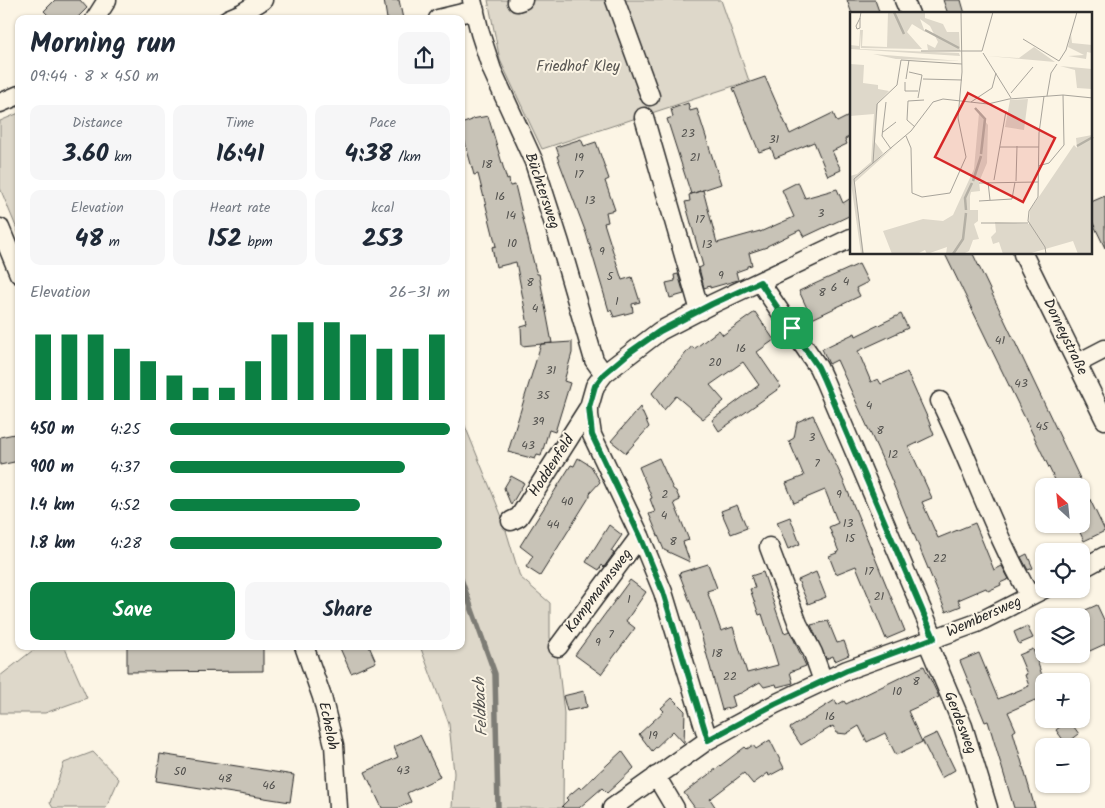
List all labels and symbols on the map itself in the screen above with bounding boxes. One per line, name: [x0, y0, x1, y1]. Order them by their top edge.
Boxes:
inset map: [850, 12, 1092, 255]
park label: Friedhof Kley: [536, 55, 621, 79]
house number: 23: [681, 124, 695, 143]
house number: 31: [769, 130, 780, 149]
house number: 19: [574, 148, 584, 167]
house number: 21: [690, 148, 701, 167]
street label: Büchtersweg: [518, 150, 566, 232]
house number: 18: [482, 155, 493, 174]
house number: 17: [574, 165, 584, 184]
house number: 16: [495, 187, 505, 206]
house number: 13: [585, 191, 595, 210]
house number: 3: [818, 204, 825, 223]
house number: 14: [506, 206, 517, 225]
house number: 17: [695, 210, 705, 229]
house number: 10: [507, 234, 517, 253]
house number: 13: [702, 235, 712, 254]
house number: 9: [599, 242, 605, 261]
house number: 9: [718, 266, 724, 285]
house number: 5: [607, 267, 615, 286]
house number: 4: [843, 272, 850, 291]
house number: 8: [526, 273, 534, 292]
house number: 6: [831, 278, 837, 297]
house number: 8: [818, 283, 826, 302]
house number: 1: [615, 292, 619, 311]
street label: Dorneystraße: [1036, 294, 1094, 380]
house number: 4: [532, 299, 539, 318]
pin: [771, 307, 813, 349]
house number: 41: [995, 331, 1005, 350]
house number: 16: [736, 339, 746, 358]
house number: 20: [709, 353, 721, 372]
house number: 31: [546, 361, 557, 380]
house number: 43: [1014, 374, 1028, 393]
house number: 35: [536, 386, 551, 405]
house number: 4: [866, 396, 873, 415]
house number: 39: [532, 412, 544, 431]
house number: 45: [1035, 417, 1050, 436]
house number: 8: [876, 421, 884, 440]
house number: 3: [809, 428, 816, 447]
street label: Hoddenfeld: [523, 430, 581, 502]
house number: 43: [521, 436, 535, 455]
house number: 12: [888, 445, 898, 464]
house number: 7: [814, 454, 820, 473]
north arrow: [1035, 478, 1090, 532]
house number: 2: [662, 485, 669, 504]
house number: 9: [836, 485, 842, 504]
house number: 40: [561, 492, 573, 511]
house number: 4: [661, 506, 668, 525]
house number: 13: [843, 514, 853, 533]
house number: 44: [546, 515, 560, 534]
house number: 15: [845, 529, 857, 548]
house number: 8: [669, 532, 677, 551]
street label: Kampmannsweg: [559, 544, 639, 638]
house number: 22: [933, 549, 947, 568]
house number: 17: [864, 562, 874, 581]
house number: 21: [874, 587, 885, 606]
house number: 1: [627, 590, 631, 609]
street label: Wembersweg: [942, 590, 1026, 644]
house number: 7: [608, 625, 614, 644]
house number: 9: [595, 633, 601, 652]
house number: 18: [712, 644, 723, 663]
house number: 22: [723, 667, 737, 686]
house number: 8: [912, 672, 920, 691]
water label: Feldbach: [467, 675, 495, 737]
house number: 10: [892, 682, 902, 701]
street label: Gerdesweg: [937, 688, 983, 758]
street label: Echeloh: [311, 700, 345, 752]
house number: 16: [825, 707, 835, 726]
house number: 19: [648, 726, 658, 745]
house number: 43: [396, 761, 410, 780]
house number: 50: [174, 762, 186, 781]
house number: 48: [218, 769, 233, 788]
house number: 46: [262, 776, 276, 795]

